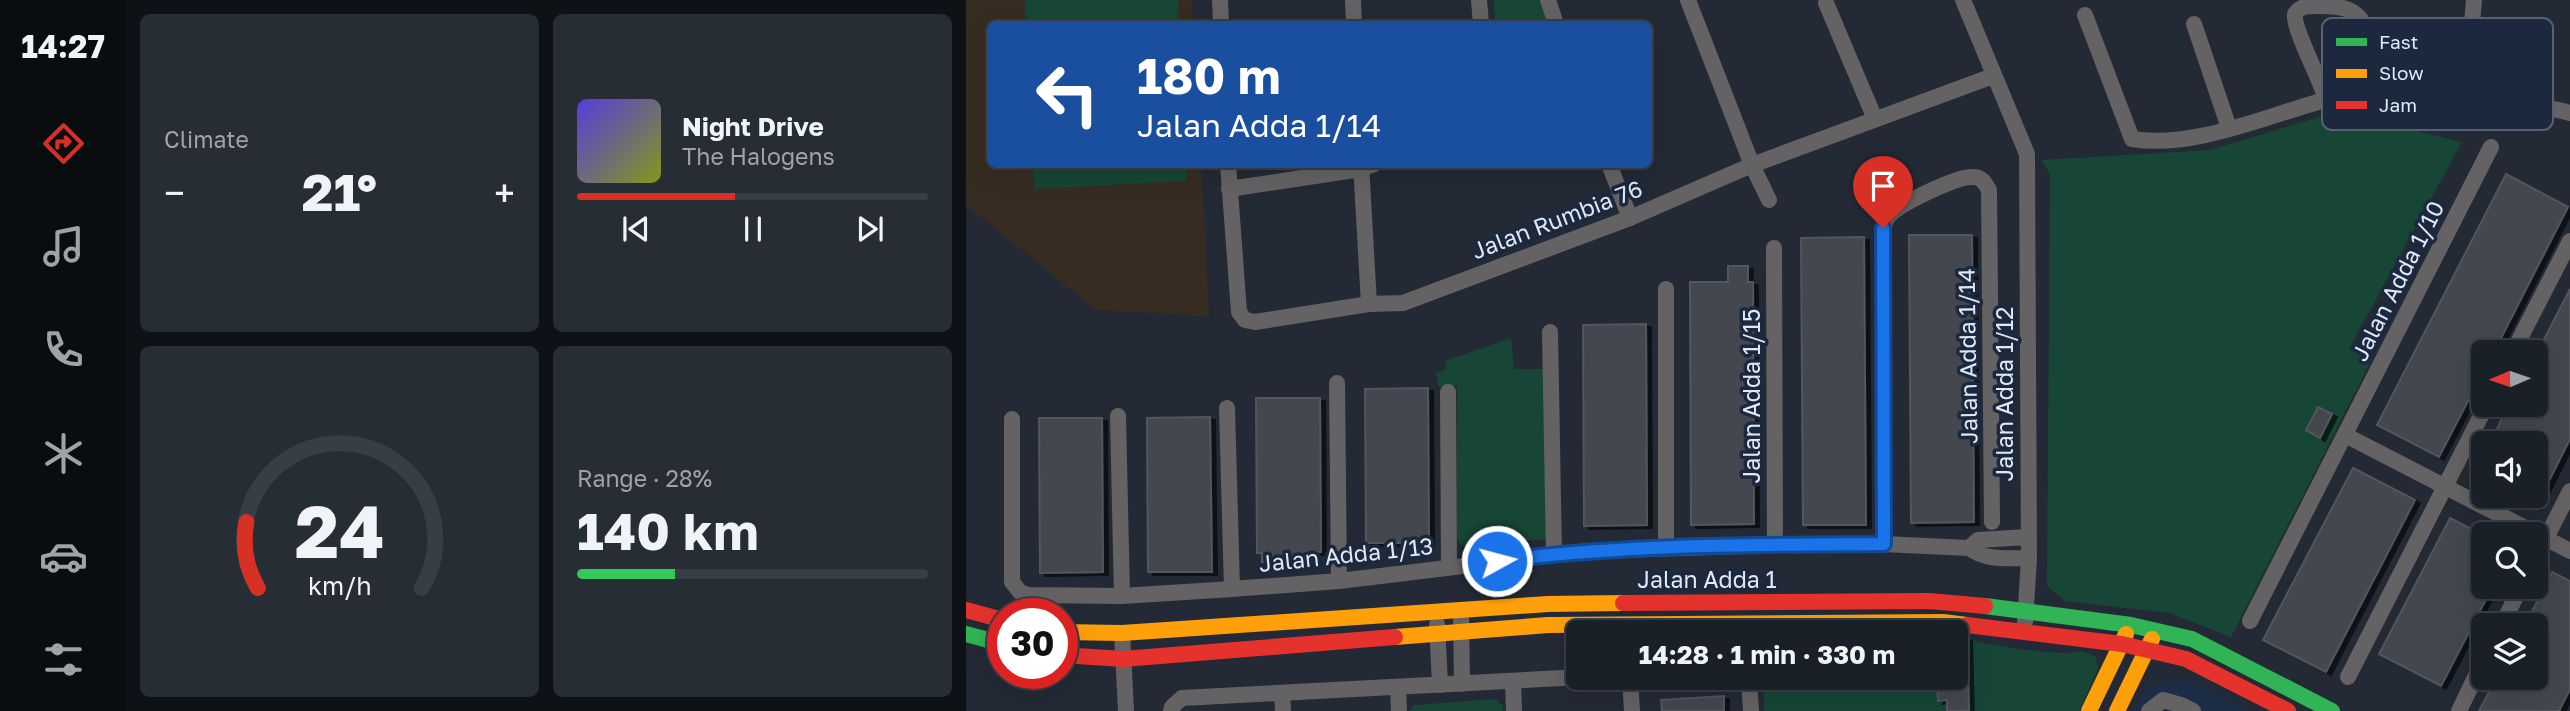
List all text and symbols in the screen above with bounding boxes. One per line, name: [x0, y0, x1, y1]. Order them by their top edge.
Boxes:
legend: [2322, 18, 2553, 130]
text: 14:27: [21, 27, 105, 65]
text: Fast: [2379, 30, 2418, 53]
text: 180 m: [1137, 46, 1281, 105]
icon: left: [1022, 49, 1113, 140]
text: Slow: [2379, 61, 2424, 84]
text: Jam: [2379, 93, 2417, 116]
text: Jalan Adda 1/14: [1137, 106, 1381, 144]
text: Night Drive: [682, 111, 824, 142]
icon: directions: [39, 119, 88, 168]
text: Climate: [164, 125, 249, 153]
text: The Halogens: [682, 142, 835, 170]
pin: [1853, 156, 1913, 228]
text: 21°: [302, 160, 377, 222]
icon: arrive: [1864, 167, 1902, 205]
text: −: [164, 170, 185, 215]
text: +: [494, 170, 515, 215]
street label: Jalan Rumbia 76: [1467, 174, 1646, 265]
street label: Jalan Adda 1/10: [2345, 196, 2449, 365]
icon: previous: [617, 210, 655, 248]
icon: pause: [734, 210, 772, 248]
icon: next: [851, 210, 889, 248]
icon: music: [39, 222, 88, 271]
street label: Jalan Adda 1/14: [1951, 268, 1983, 444]
street label: Jalan Adda 1/12: [1990, 307, 2018, 481]
street label: Jalan Adda 1/15: [1737, 309, 1765, 483]
icon: phone: [39, 325, 88, 374]
north arrow: [2471, 340, 2548, 416]
map controls: [2471, 340, 2548, 690]
icon: climate: [39, 429, 88, 478]
button: sound: [2471, 431, 2548, 508]
text: Range · 28%: [577, 464, 712, 492]
text: 24: [295, 487, 384, 574]
text: 140 km: [577, 499, 759, 561]
button: search: [2471, 522, 2548, 599]
position arrow: [1460, 524, 1534, 598]
street label: Jalan Adda 1/13: [1257, 531, 1434, 577]
icon: car: [39, 532, 88, 581]
street label: Jalan Adda 1: [1637, 565, 1777, 593]
text: km/h: [308, 569, 371, 600]
speed limit sign: 30: [987, 598, 1078, 689]
button: layers: [2471, 613, 2548, 690]
icon: filters: [39, 635, 88, 684]
text: 14:28 · 1 min · 330 m: [1639, 639, 1895, 670]

